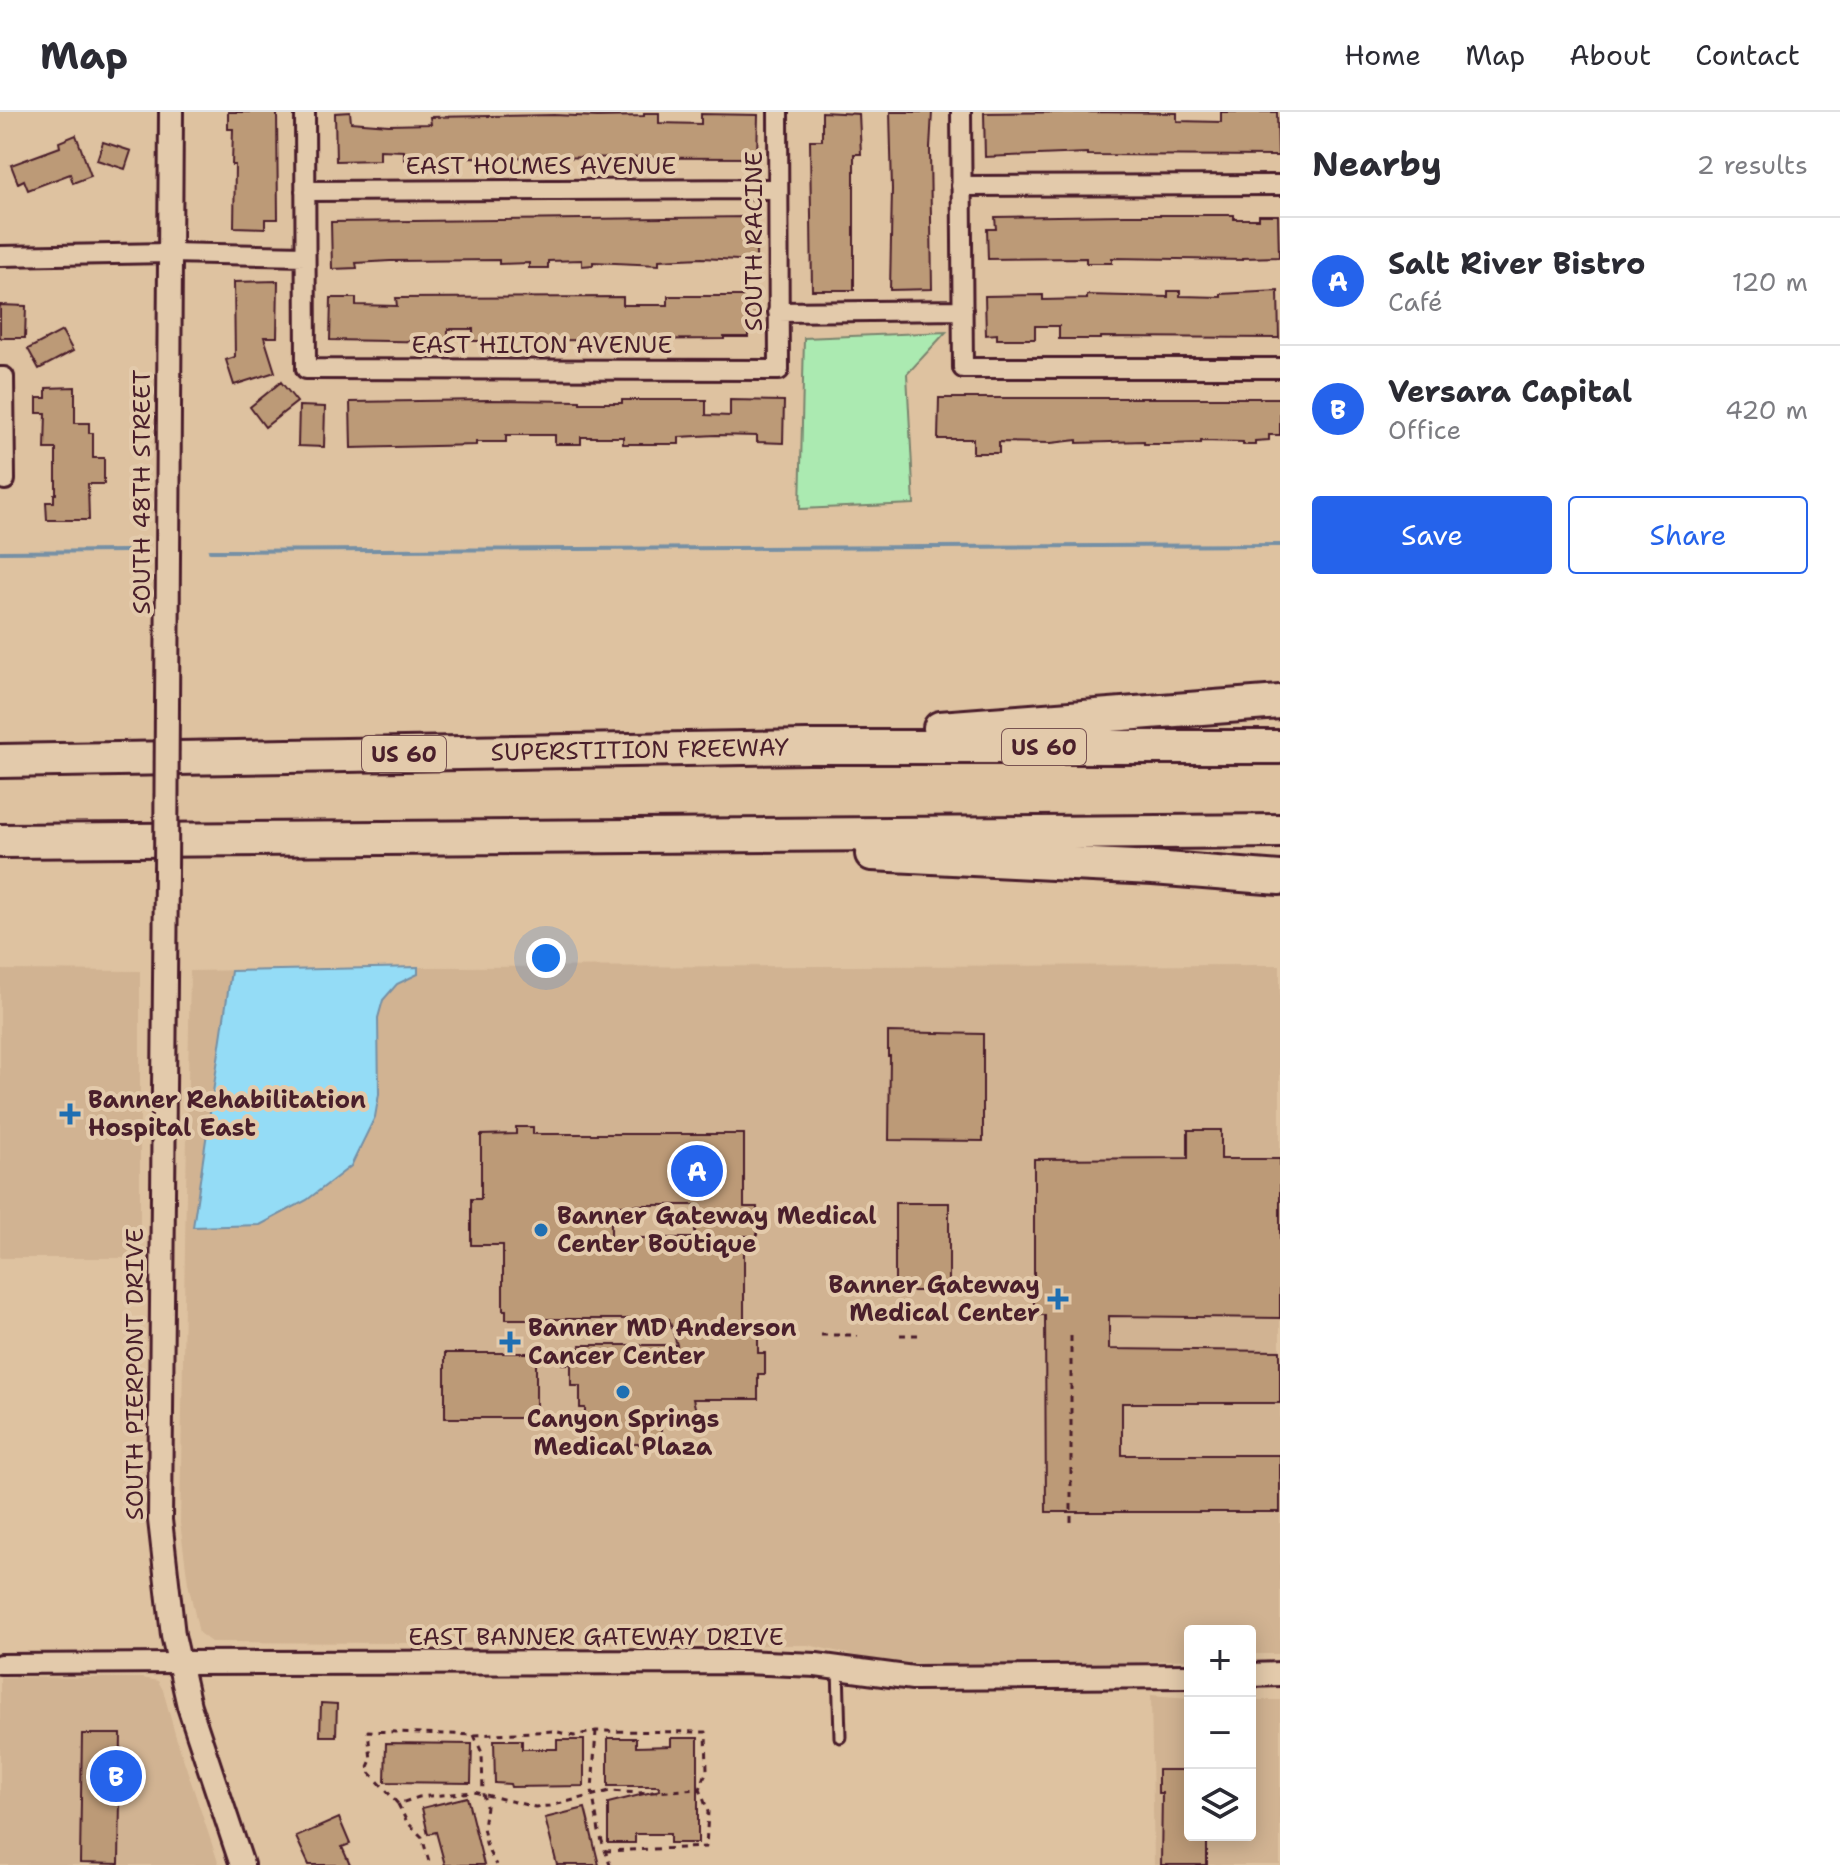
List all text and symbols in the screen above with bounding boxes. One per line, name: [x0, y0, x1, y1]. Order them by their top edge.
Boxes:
text: Map: [40, 30, 128, 81]
text: Home: [1344, 36, 1421, 74]
text: Map: [1465, 36, 1525, 74]
text: About: [1569, 36, 1651, 74]
text: Contact: [1695, 36, 1800, 74]
text: Nearby: [1312, 141, 1442, 187]
text: 2 results: [1696, 147, 1808, 182]
street label: EAST HOLMES AVENUE: [406, 150, 676, 182]
street label: SOUTH RACINE: [738, 151, 770, 331]
text: Salt River Bistro: [1388, 243, 1645, 284]
text: A: [1328, 264, 1348, 299]
text: 120 m: [1732, 264, 1808, 299]
text: Café: [1388, 284, 1443, 319]
street label: EAST HILTON AVENUE: [411, 329, 673, 361]
street label: SOUTH 48TH STREET: [126, 369, 158, 615]
text: Versara Capital: [1388, 371, 1632, 412]
text: B: [1330, 392, 1346, 427]
text: 420 m: [1725, 392, 1808, 427]
text: Office: [1388, 412, 1461, 447]
button: Save: [1312, 496, 1552, 574]
button: Share: [1568, 496, 1808, 574]
road number: US 60: [1002, 729, 1086, 765]
street label: SUPERSTITION FREEWAY: [490, 731, 790, 768]
road number: US 60: [362, 736, 446, 772]
your location: [526, 938, 566, 978]
place label: Banner Rehabilitation Hospital East: [88, 1084, 366, 1144]
marker: Banner Rehabilitation Hospital East: [59, 1103, 81, 1125]
pin: A: [671, 1141, 723, 1201]
place label: Banner Gateway Medical Center Boutique: [557, 1200, 877, 1260]
marker: Banner Gateway Medical Center Boutique: [532, 1221, 550, 1239]
street label: SOUTH PIERPONT DRIVE: [119, 1228, 151, 1520]
place label: Banner Gateway Medical Center: [829, 1269, 1040, 1329]
marker: Banner Gateway Medical Center: [1047, 1288, 1069, 1310]
place label: Banner MD Anderson Cancer Center: [528, 1312, 797, 1372]
marker: Banner MD Anderson Cancer Center: [499, 1331, 521, 1353]
marker: Canyon Springs Medical Plaza: [614, 1383, 632, 1401]
place label: Canyon Springs Medical Plaza: [527, 1403, 719, 1463]
street label: EAST BANNER GATEWAY DRIVE: [408, 1621, 784, 1653]
map controls: [1184, 1625, 1256, 1841]
button: +: [1184, 1625, 1256, 1697]
button: −: [1184, 1697, 1256, 1769]
pin: B: [90, 1746, 142, 1806]
button: layers: [1184, 1769, 1256, 1841]

